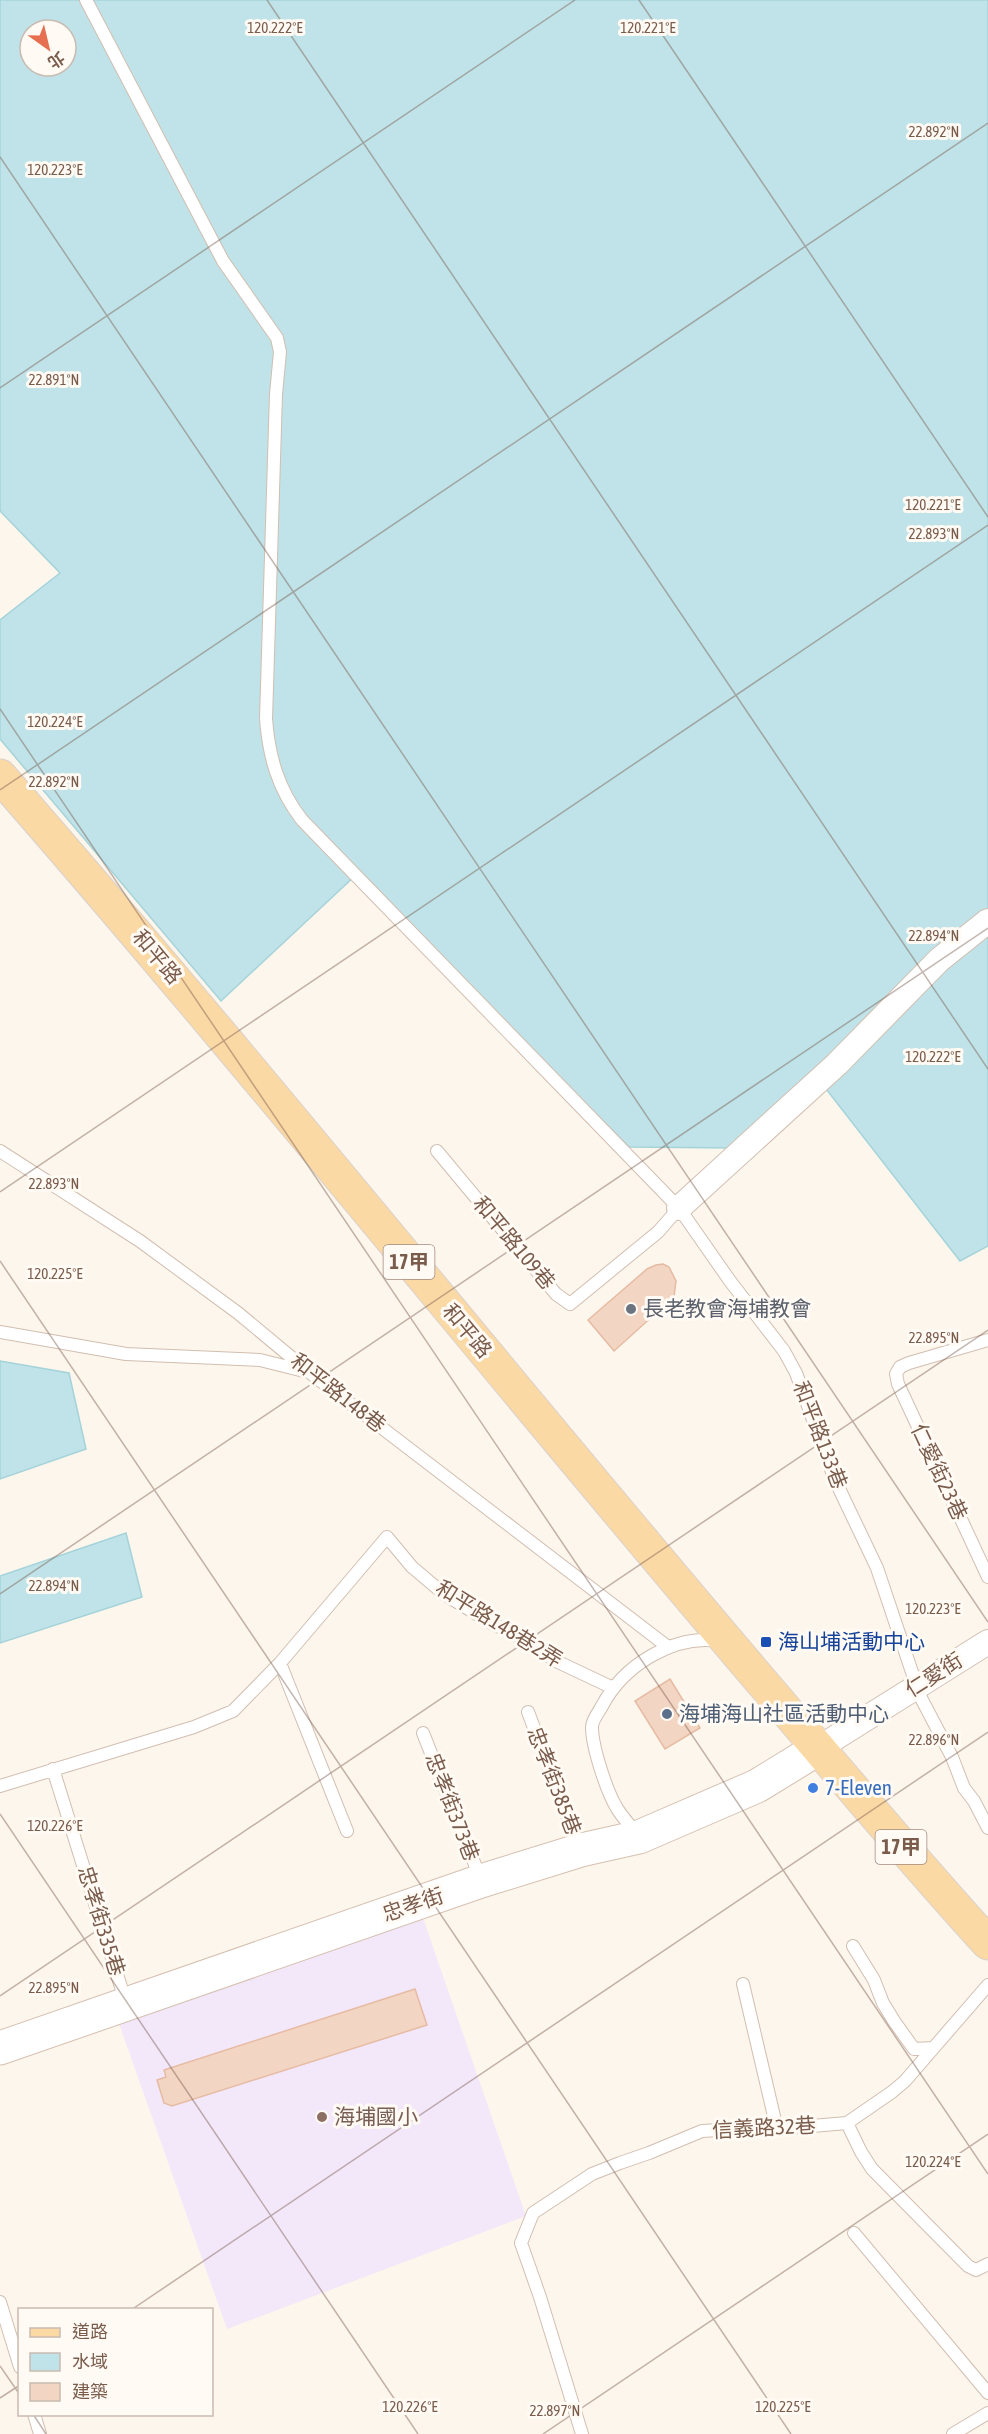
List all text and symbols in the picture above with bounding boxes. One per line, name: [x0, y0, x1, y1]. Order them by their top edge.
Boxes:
north arrow: [18, 18, 78, 78]
text: 120.222°E: [247, 19, 303, 36]
text: 120.221°E: [620, 19, 676, 36]
text: 北: [45, 48, 68, 72]
text: 22.892°N: [909, 123, 959, 140]
text: 120.223°E: [27, 161, 83, 178]
text: 22.891°N: [29, 371, 79, 388]
text: 120.221°E: [905, 496, 961, 513]
text: 22.893°N: [909, 525, 959, 542]
text: 120.224°E: [27, 713, 83, 730]
text: 22.892°N: [29, 773, 79, 790]
street label: 和平路: [128, 925, 187, 988]
text: 22.894°N: [909, 927, 959, 944]
text: 120.222°E: [905, 1048, 961, 1065]
text: 22.893°N: [29, 1175, 79, 1192]
street label: 和平路109巷: [469, 1191, 560, 1294]
road number: 17甲: [384, 1245, 434, 1279]
text: 120.225°E: [27, 1265, 83, 1282]
place label: 長老教會海埔教會: [643, 1296, 811, 1320]
street label: 和平路: [438, 1299, 497, 1362]
marker: 長老教會海埔教會: [624, 1302, 638, 1316]
text: 22.895°N: [909, 1329, 959, 1346]
street label: 和平路148巷: [286, 1348, 391, 1437]
street label: 和平路133巷: [789, 1377, 852, 1492]
street label: 仁愛街23巷: [907, 1419, 973, 1524]
street label: 和平路148巷2弄: [432, 1575, 567, 1672]
text: 22.894°N: [29, 1577, 79, 1594]
text: 120.223°E: [905, 1600, 961, 1617]
place label: 海山埔活動中心: [778, 1629, 925, 1653]
marker: 海山埔活動中心: [759, 1635, 773, 1649]
street label: 仁愛街: [900, 1647, 967, 1701]
place label: 海埔海山社區活動中心: [679, 1701, 889, 1725]
marker: 海埔海山社區活動中心: [660, 1707, 674, 1721]
street label: 忠孝街385巷: [523, 1723, 586, 1838]
text: 22.896°N: [909, 1731, 959, 1748]
street label: 忠孝街373巷: [421, 1749, 484, 1864]
place label: 7-Eleven: [825, 1775, 892, 1799]
marker: 7-Eleven: [806, 1781, 820, 1795]
text: 120.226°E: [27, 1817, 83, 1834]
road number: 17甲: [876, 1830, 926, 1864]
street label: 忠孝街335巷: [74, 1863, 130, 1979]
street label: 忠孝街: [379, 1882, 446, 1926]
text: 22.895°N: [29, 1979, 79, 1996]
place label: 海埔國小: [334, 2104, 418, 2128]
marker: 海埔國小: [315, 2110, 329, 2124]
street label: 信義路32巷: [712, 2112, 816, 2142]
text: 120.224°E: [905, 2153, 961, 2170]
legend: [18, 2308, 213, 2416]
text: 道路: [72, 2321, 108, 2342]
text: 水域: [72, 2351, 108, 2372]
text: 建築: [72, 2381, 108, 2402]
text: 120.226°E: [382, 2398, 438, 2415]
text: 120.225°E: [755, 2398, 811, 2415]
text: 22.897°N: [530, 2402, 580, 2419]

